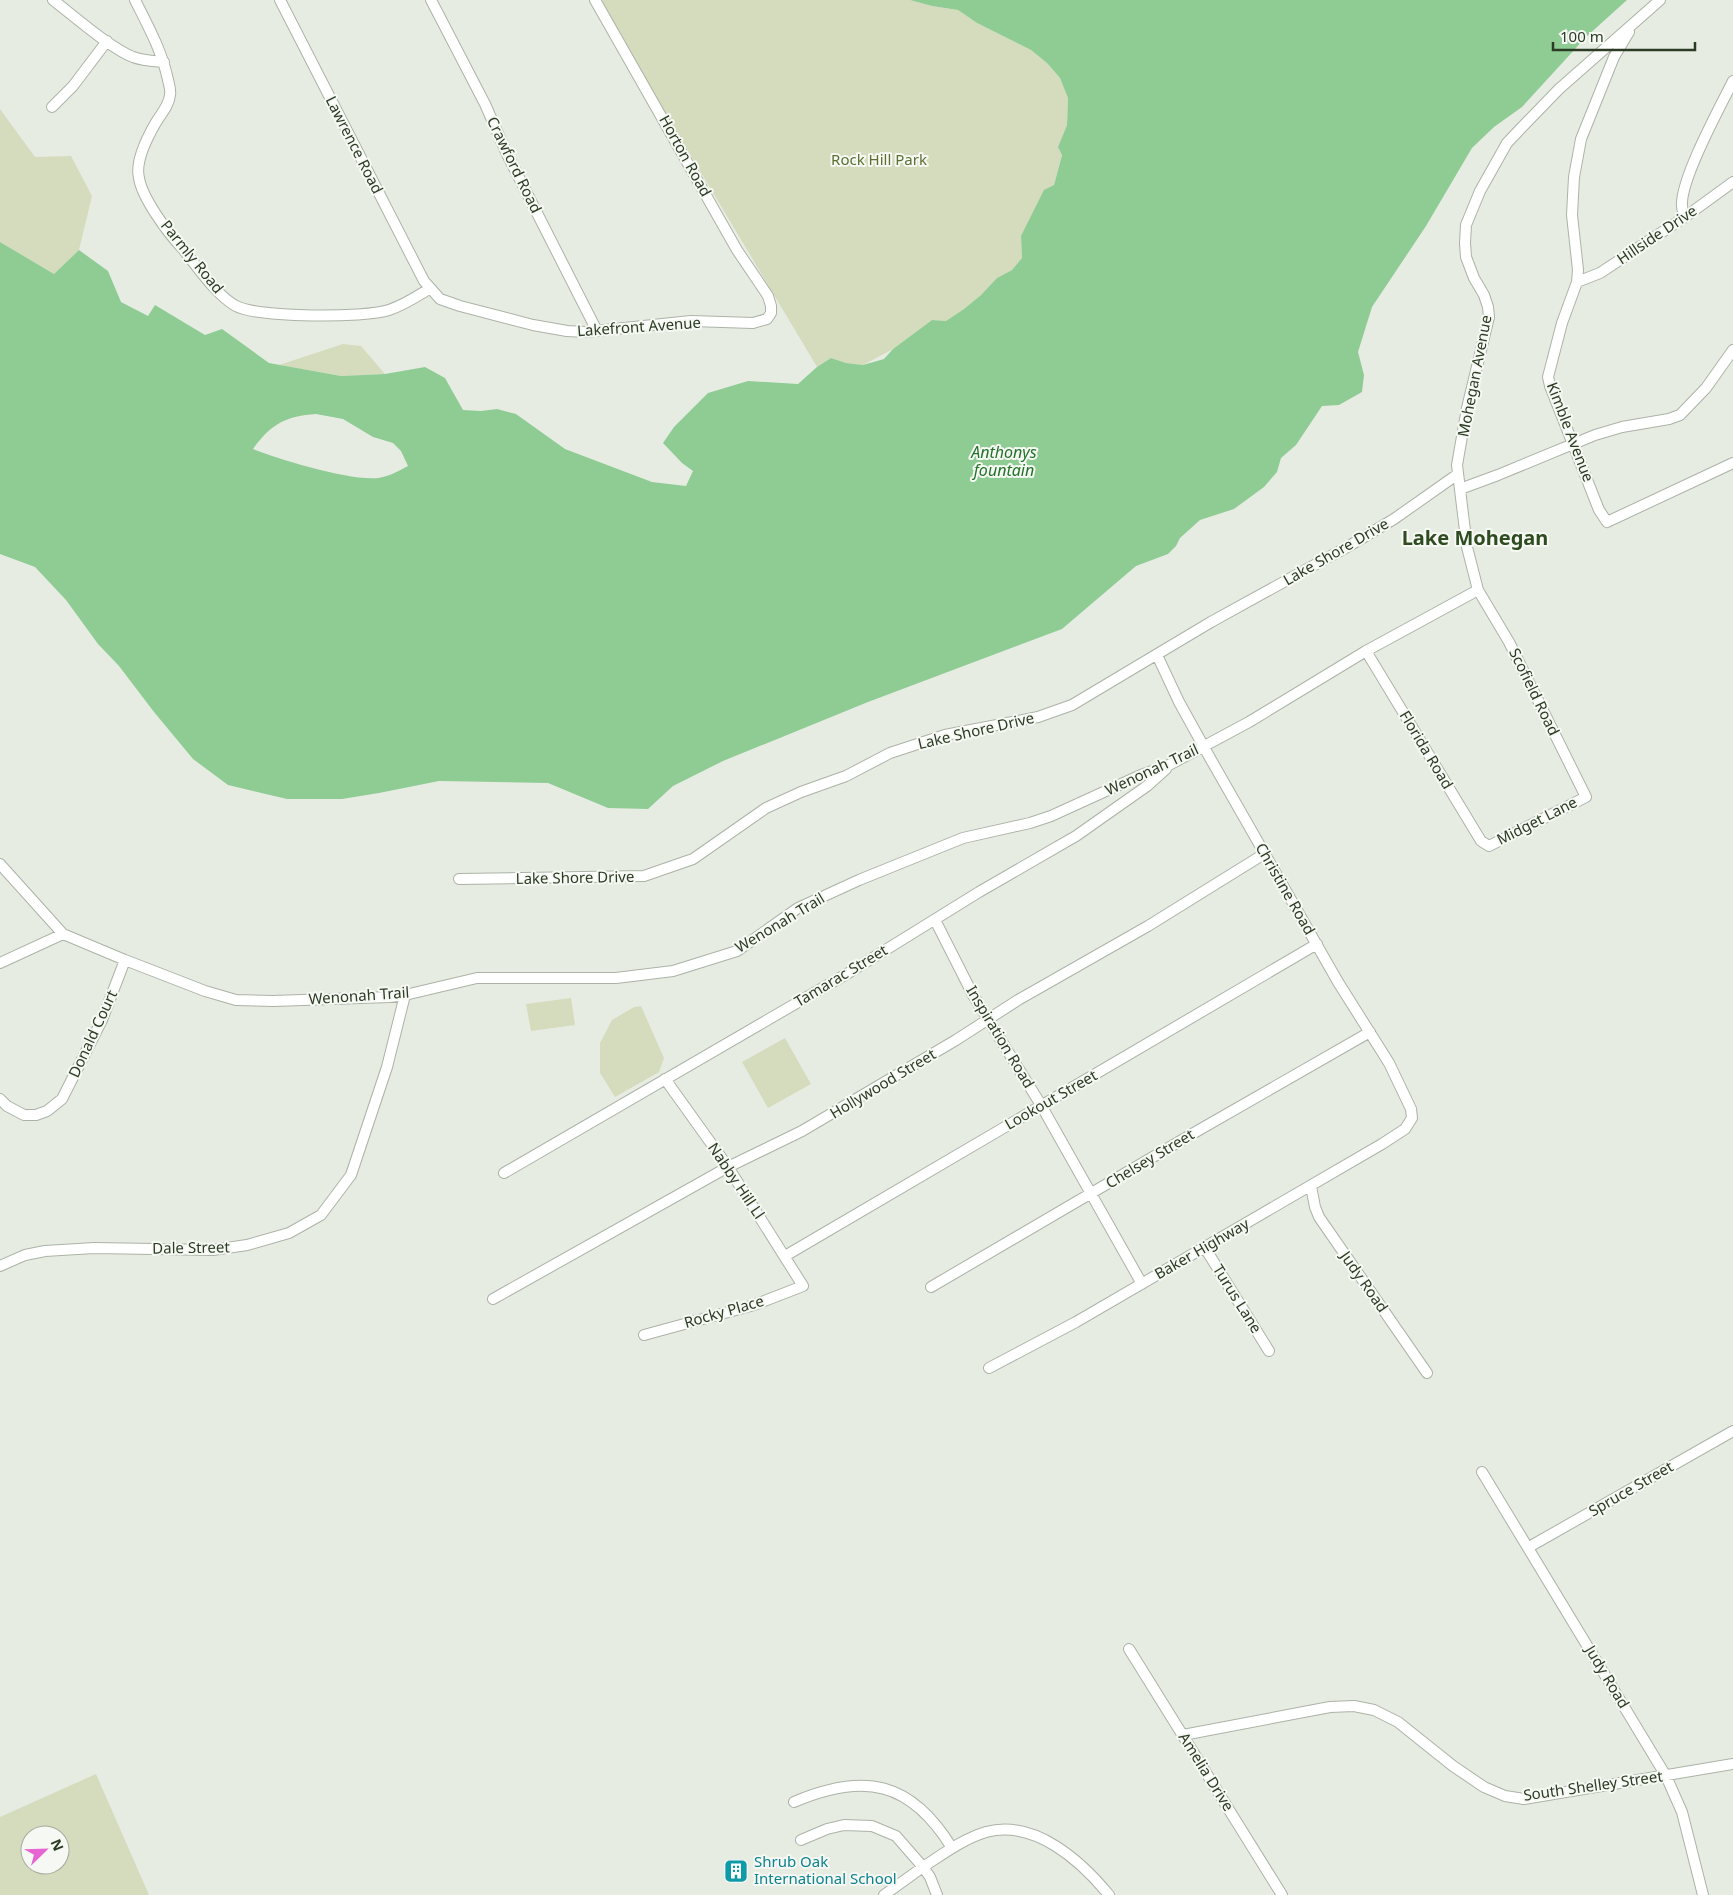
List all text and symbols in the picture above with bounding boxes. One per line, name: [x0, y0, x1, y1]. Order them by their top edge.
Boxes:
scale bar: [1553, 20, 1696, 52]
text: 100 m: [1560, 26, 1604, 46]
street label: Lawrence Road: [322, 92, 388, 197]
street label: Horton Road: [655, 111, 716, 200]
street label: Crawford Road: [483, 113, 547, 216]
park label: Rock Hill Park: [831, 149, 927, 169]
street label: Hillside Drive: [1613, 200, 1700, 268]
street label: Parmly Road: [157, 215, 229, 297]
street label: Lakefront Avenue: [576, 312, 702, 340]
street label: Mohegan Avenue: [1452, 313, 1496, 439]
street label: Kimble Avenue: [1543, 379, 1599, 484]
water label: Anthonys fountain: [970, 441, 1037, 481]
street label: Lake Shore Drive: [1279, 513, 1392, 589]
district label: Lake Mohegan: [1402, 524, 1548, 551]
street label: Scofield Road: [1505, 644, 1565, 739]
street label: Florida Road: [1396, 706, 1458, 793]
street label: Lake Shore Drive: [916, 707, 1036, 753]
street label: Wenonah Trail: [1102, 739, 1202, 799]
street label: Midget Lane: [1493, 791, 1580, 849]
street label: Christine Road: [1251, 839, 1320, 938]
street label: Lake Shore Drive: [516, 866, 634, 888]
street label: Wenonah Trail: [731, 888, 828, 957]
street label: Tamarac Street: [790, 939, 891, 1011]
street label: Inspiration Road: [962, 981, 1039, 1092]
street label: Wenonah Trail: [308, 982, 410, 1008]
street label: Donald Court: [63, 986, 121, 1080]
street label: Hollywood Street: [826, 1043, 940, 1123]
street label: Lookout Street: [1001, 1064, 1101, 1134]
street label: Chelsey Street: [1102, 1124, 1198, 1192]
street label: Nabby Hill Ll: [704, 1138, 770, 1222]
street label: Baker Highway: [1151, 1213, 1253, 1283]
street label: Dale Street: [152, 1236, 230, 1258]
street label: Judy Road: [1335, 1245, 1393, 1316]
street label: Turus Lane: [1209, 1260, 1267, 1337]
street label: Rocky Place: [681, 1290, 766, 1332]
street label: Spruce Street: [1585, 1456, 1677, 1520]
street label: Judy Road: [1580, 1640, 1635, 1712]
street label: Amelia Drive: [1175, 1728, 1239, 1815]
street label: South Shelley Street: [1522, 1765, 1664, 1805]
north arrow: [20, 1825, 70, 1875]
text: N: [46, 1836, 68, 1854]
place label: Shrub Oak International School: [754, 1851, 897, 1888]
building icon: Shrub Oak International School: [723, 1858, 749, 1884]

